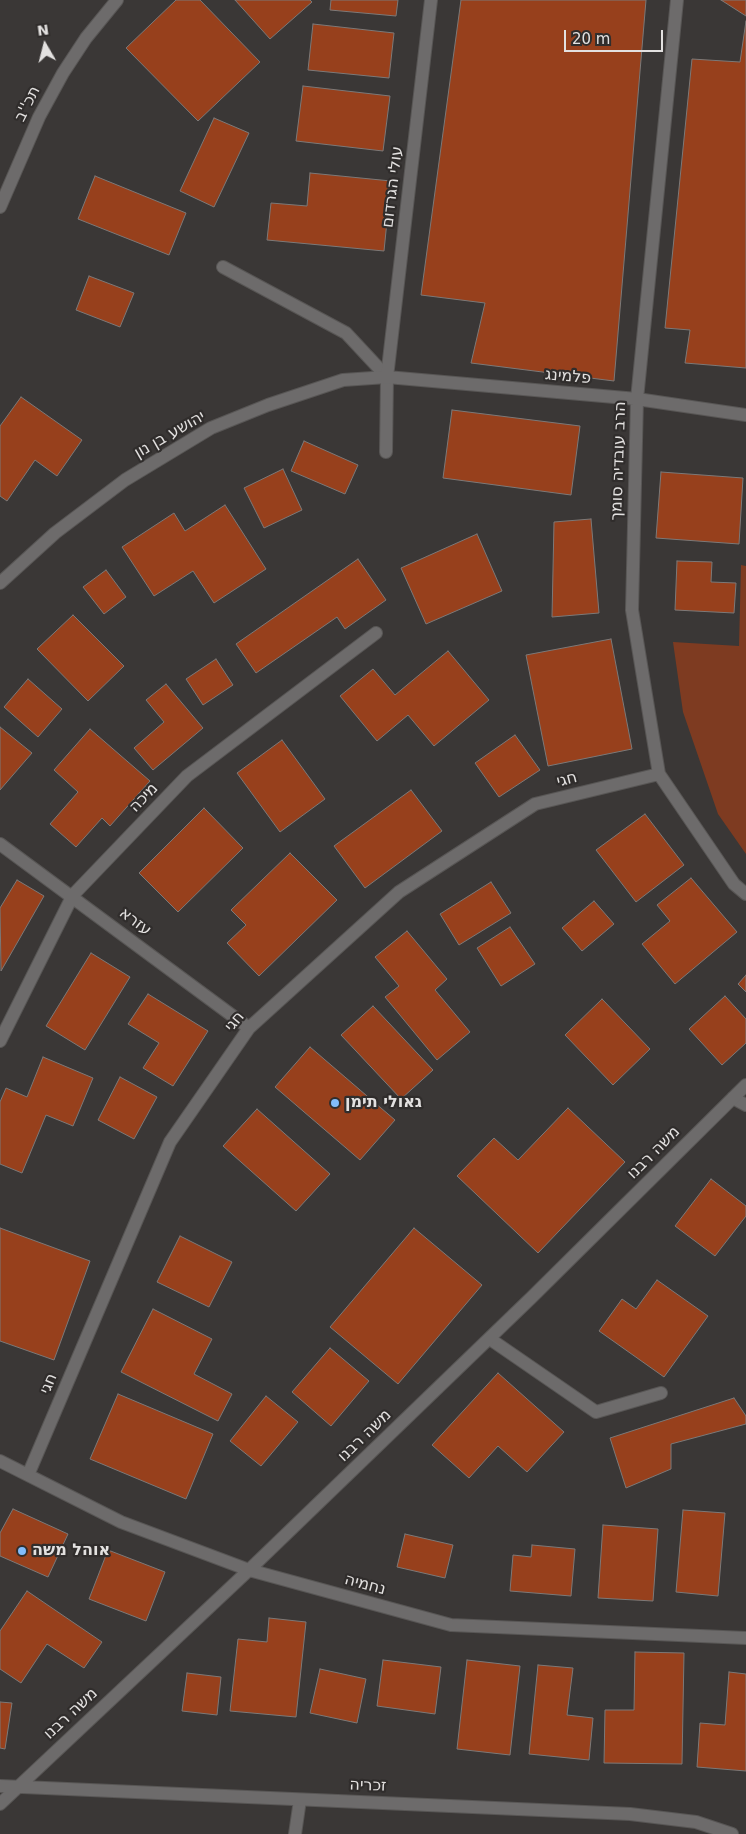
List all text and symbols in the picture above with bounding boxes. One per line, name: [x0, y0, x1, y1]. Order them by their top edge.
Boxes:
north arrow: [20, 20, 70, 70]
scale bar: [566, 20, 665, 52]
text: N: [36, 21, 50, 39]
text: 20 m: [572, 30, 610, 48]
street label: תכ''ב: [11, 83, 45, 125]
street label: עולי הגרדום: [378, 145, 408, 229]
street label: פלמינג: [544, 365, 592, 389]
street label: הרב עובדיה סומך: [607, 401, 631, 521]
street label: יהושע בן נון: [131, 407, 209, 463]
street label: חגי: [555, 768, 579, 792]
street label: מיכה: [126, 779, 162, 817]
street label: עזרא: [115, 904, 155, 940]
street label: חגי: [221, 1008, 249, 1036]
place label: גאולי תימן: [345, 1093, 422, 1113]
marker: גאולי תימן: [329, 1097, 341, 1109]
street label: משה רבנו: [624, 1123, 684, 1183]
street label: חגי: [36, 1371, 62, 1397]
street label: משה רבנו: [334, 1406, 396, 1466]
place label: אוהל משה: [32, 1541, 110, 1561]
marker: אוהל משה: [16, 1545, 28, 1557]
street label: נחמיה: [342, 1570, 388, 1600]
street label: משה רבנו: [40, 1684, 102, 1744]
street label: זכריה: [349, 1776, 387, 1796]

